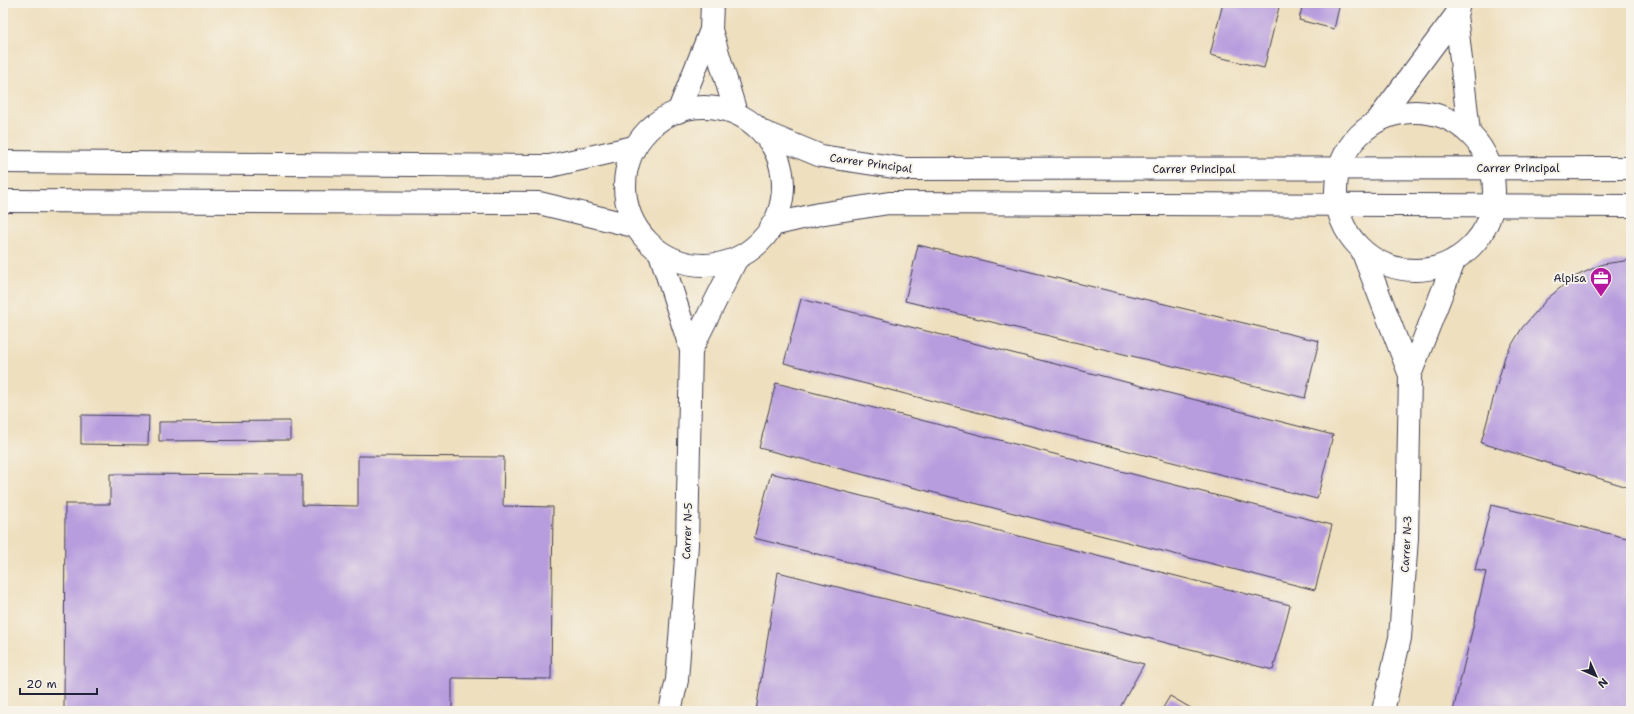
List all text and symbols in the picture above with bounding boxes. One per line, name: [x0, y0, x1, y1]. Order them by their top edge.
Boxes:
street label: Carrer Principal: [829, 150, 914, 177]
street label: Carrer Principal: [1476, 161, 1560, 176]
street label: Carrer Principal: [1152, 162, 1236, 177]
office icon: Alpisa: [1588, 265, 1614, 298]
place label: Alpisa: [1554, 271, 1586, 286]
street label: Carrer N-5: [679, 502, 696, 560]
street label: Carrer N-3: [1398, 515, 1415, 573]
north arrow: [1576, 656, 1616, 696]
scale bar: [20, 670, 97, 696]
text: N: [1594, 674, 1611, 691]
text: 20 m: [26, 676, 57, 692]

